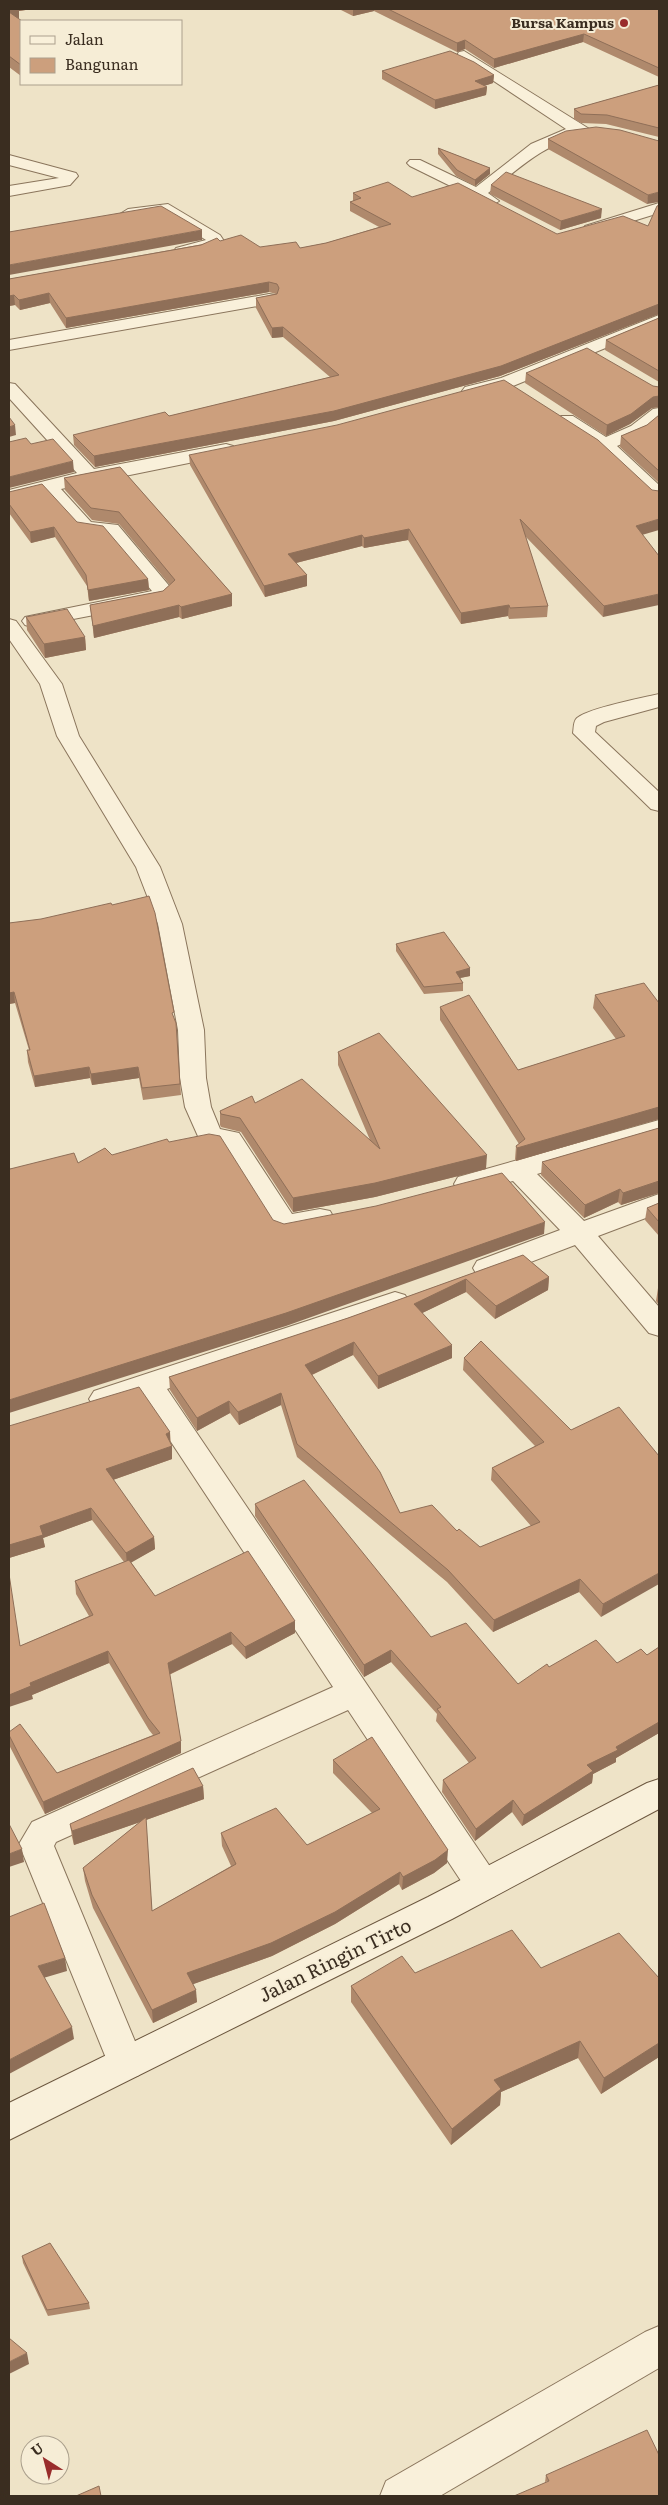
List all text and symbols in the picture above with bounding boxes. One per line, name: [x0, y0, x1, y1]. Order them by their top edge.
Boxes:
place label: Bursa Kampus: [511, 12, 614, 32]
marker: Bursa Kampus: [618, 17, 630, 29]
legend: [20, 20, 182, 85]
text: Jalan: [65, 27, 104, 50]
text: Bangunan: [65, 52, 139, 75]
street label: Jalan Ringin Tirto: [254, 1910, 416, 2008]
north arrow: [20, 2435, 70, 2485]
text: U: [26, 2437, 47, 2460]

